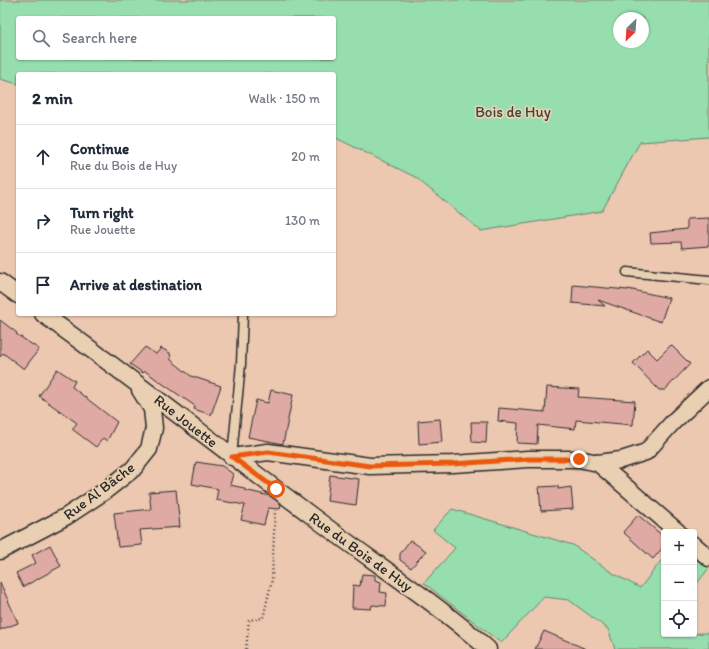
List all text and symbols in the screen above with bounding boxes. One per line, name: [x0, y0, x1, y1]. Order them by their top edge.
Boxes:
north arrow: [613, 12, 649, 48]
search box: [16, 16, 336, 60]
icon: search: [30, 27, 52, 49]
text: Search here: [62, 29, 137, 47]
text: 2 min: [32, 88, 72, 108]
text: Walk · 150 m: [249, 91, 320, 106]
park label: Bois de Huy: [475, 103, 551, 121]
text: Continue: [70, 140, 129, 158]
icon: ahead: [32, 146, 54, 168]
text: 20 m: [291, 149, 320, 164]
text: Rue du Bois de Huy: [70, 158, 177, 173]
text: Turn right: [70, 204, 134, 222]
icon: right: [32, 210, 54, 232]
text: 130 m: [285, 213, 320, 228]
text: Rue Jouette: [70, 222, 136, 237]
icon: arrive: [32, 274, 54, 296]
text: Arrive at destination: [70, 276, 202, 294]
street label: Rue Jouette: [151, 391, 221, 451]
route end: [570, 450, 588, 468]
street label: Rue Al Bâche: [60, 458, 138, 524]
route start: [267, 480, 285, 498]
street label: Rue du Bois de Huy: [306, 508, 416, 596]
map controls: [661, 529, 697, 637]
button: +: [661, 529, 697, 565]
button: −: [661, 565, 697, 601]
button: locate: [661, 601, 697, 637]

